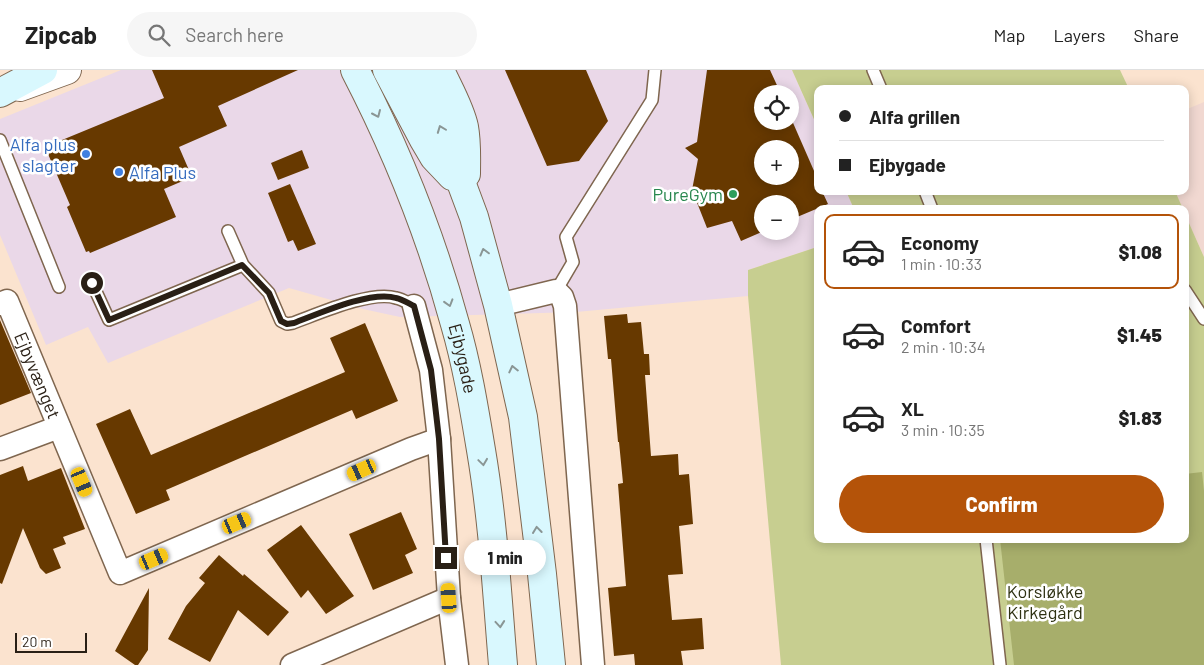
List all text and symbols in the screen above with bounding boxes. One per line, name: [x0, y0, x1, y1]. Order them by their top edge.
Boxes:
search box: [127, 12, 477, 57]
text: Zipcab: [25, 20, 97, 49]
icon: search: [145, 21, 173, 49]
text: Search here: [185, 23, 284, 46]
text: Map: [993, 24, 1025, 46]
text: Layers: [1053, 24, 1106, 46]
text: Share: [1134, 24, 1179, 46]
map controls: [754, 85, 799, 240]
button: locate: [754, 85, 799, 130]
text: Alfa grillen: [869, 105, 960, 128]
one-way arrow: [370, 109, 381, 118]
one-way arrow: [437, 125, 447, 133]
place label: Alfa plus slagter: [10, 133, 76, 176]
button: +: [754, 140, 799, 185]
marker: Alfa plus slagter: [80, 148, 92, 160]
text: Ejbygade: [869, 153, 946, 176]
place label: Alfa Plus: [129, 161, 196, 183]
marker: Alfa Plus: [113, 166, 125, 178]
place label: PureGym: [652, 183, 723, 205]
marker: PureGym: [727, 188, 739, 200]
button: −: [754, 195, 799, 240]
icon: car: [841, 229, 886, 274]
text: Economy: [901, 231, 979, 254]
text: $1.08: [1118, 240, 1162, 263]
one-way arrow: [479, 247, 490, 256]
text: 1 min · 10:33: [901, 254, 982, 273]
route start: [81, 272, 103, 294]
one-way arrow: [443, 299, 453, 307]
icon: car: [841, 312, 886, 357]
text: Comfort: [901, 314, 971, 337]
street label: Ejbygade: [444, 321, 482, 395]
text: $1.45: [1117, 323, 1162, 346]
street label: Ejbyvænget: [10, 329, 66, 422]
text: 2 min · 10:34: [901, 337, 986, 356]
one-way arrow: [508, 365, 519, 373]
icon: car: [841, 395, 886, 440]
text: XL: [901, 397, 924, 420]
text: $1.83: [1118, 406, 1162, 429]
text: 3 min · 10:35: [901, 420, 985, 439]
car: [345, 457, 378, 483]
one-way arrow: [477, 458, 488, 466]
car: [69, 465, 94, 499]
button: Confirm: [839, 475, 1164, 533]
car: [220, 510, 253, 536]
one-way arrow: [532, 525, 543, 533]
callout: 1 min: [464, 540, 546, 576]
car: [137, 546, 170, 572]
route end: [435, 547, 457, 569]
text: 1 min: [487, 548, 523, 567]
park label: Korsløkke Kirkegård: [1007, 580, 1083, 623]
car: [440, 583, 457, 613]
one-way arrow: [494, 620, 505, 628]
scale bar: [15, 630, 88, 653]
text: 20 m: [22, 633, 52, 650]

